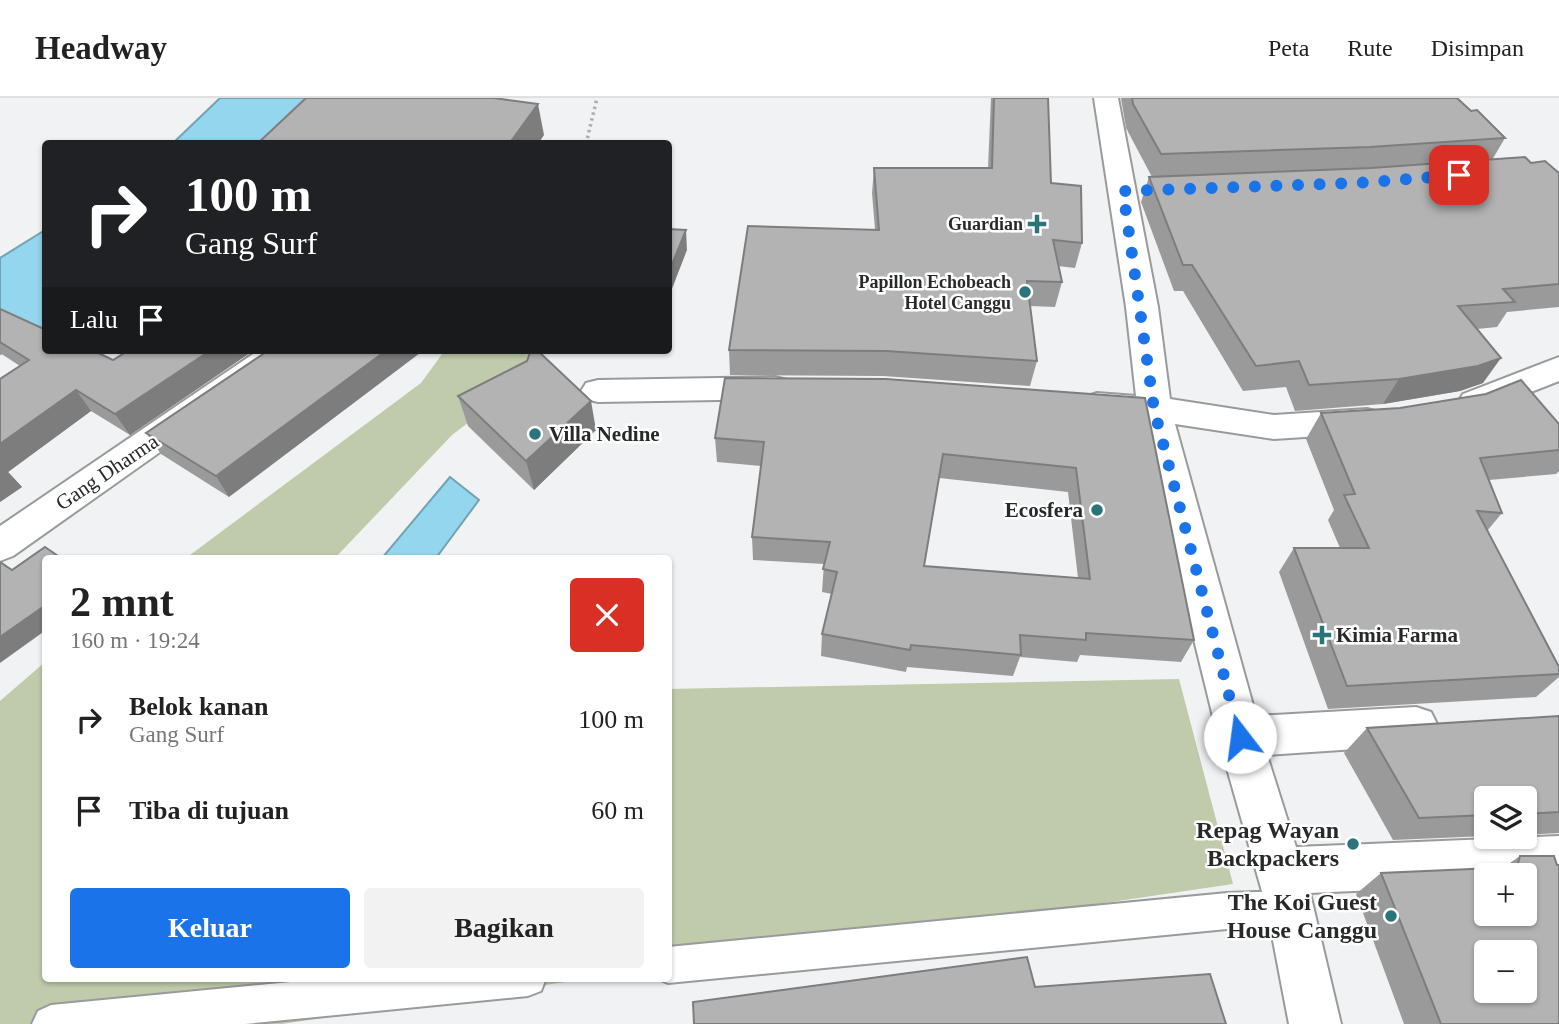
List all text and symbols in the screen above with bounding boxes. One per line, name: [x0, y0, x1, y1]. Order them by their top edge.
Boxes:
text: Headway: [35, 30, 167, 66]
text: Peta: [1268, 35, 1309, 61]
text: Rute: [1347, 35, 1393, 61]
text: Disimpan: [1431, 35, 1524, 61]
pin: [1429, 145, 1489, 205]
icon: arrive: [1440, 156, 1478, 194]
text: 100 m: [185, 167, 312, 222]
icon: right: [70, 168, 161, 259]
place label: Guardian: [948, 214, 1023, 234]
marker: Guardian: [1029, 216, 1045, 232]
text: Gang Surf: [185, 225, 317, 261]
place label: Papillon Echobeach Hotel Canggu: [858, 272, 1011, 313]
marker: Papillon Echobeach Hotel Canggu: [1017, 284, 1033, 300]
icon: arrive: [132, 301, 170, 339]
text: Lalu: [70, 305, 118, 334]
place label: Villa Nedine: [549, 422, 660, 446]
marker: Villa Nedine: [527, 426, 543, 442]
street label: Gang Dharma: [51, 429, 163, 515]
place label: Ecosfera: [1005, 498, 1083, 522]
marker: Ecosfera: [1089, 502, 1105, 518]
button: close: [570, 578, 644, 652]
text: 2 mnt: [70, 579, 174, 625]
place label: Kimia Farma: [1336, 623, 1458, 647]
marker: Kimia Farma: [1314, 627, 1330, 643]
text: 160 m · 19:24: [70, 628, 200, 653]
text: Belok kanan: [129, 692, 268, 721]
position arrow: [1203, 700, 1277, 774]
icon: right: [70, 701, 108, 739]
text: 100 m: [578, 705, 644, 734]
text: Gang Surf: [129, 722, 224, 747]
map controls: [1474, 786, 1537, 1003]
button: layers: [1474, 786, 1537, 849]
icon: arrive: [70, 792, 108, 830]
text: Tiba di tujuan: [129, 796, 289, 825]
text: 60 m: [591, 796, 644, 825]
place label: Repag Wayan Backpackers: [1196, 817, 1339, 871]
marker: Repag Wayan Backpackers: [1345, 836, 1361, 852]
button: +: [1474, 863, 1537, 926]
button: Keluar: [70, 888, 350, 968]
button: Bagikan: [364, 888, 644, 968]
place label: The Koi Guest House Canggu: [1227, 889, 1377, 943]
marker: The Koi Guest House Canggu: [1383, 908, 1399, 924]
button: −: [1474, 940, 1537, 1003]

